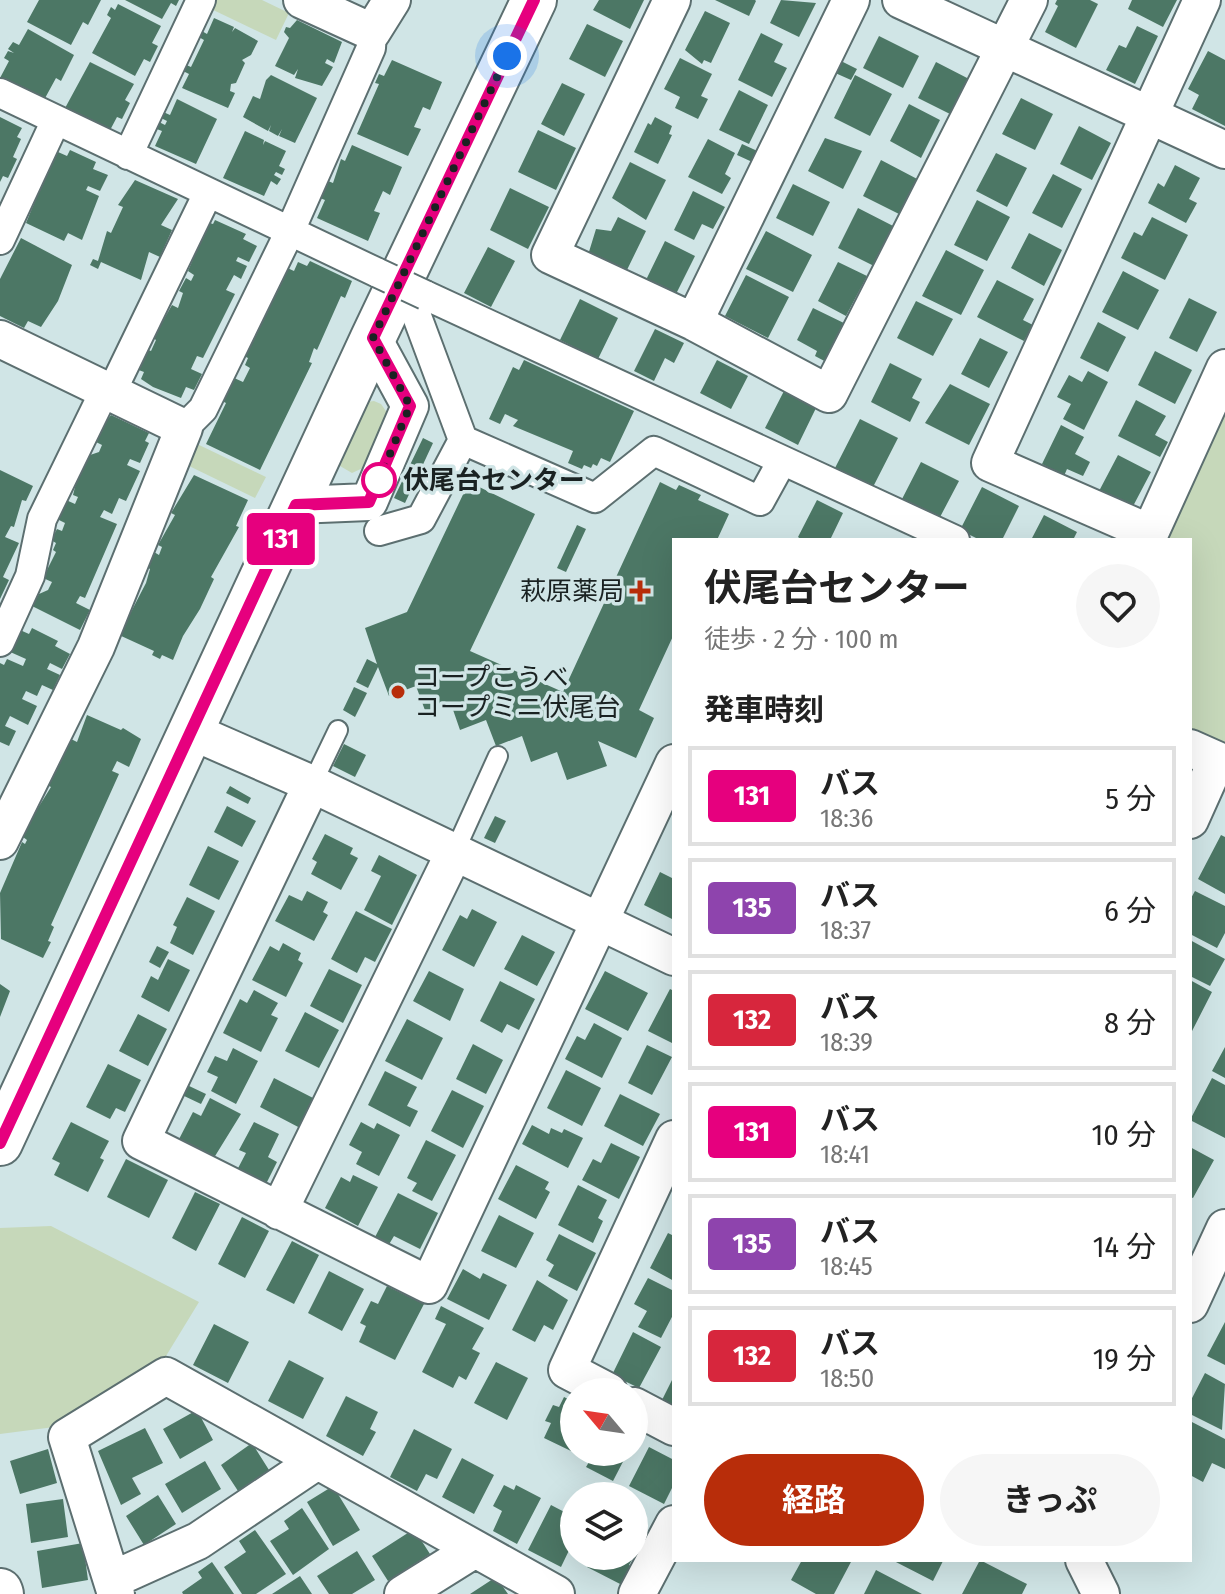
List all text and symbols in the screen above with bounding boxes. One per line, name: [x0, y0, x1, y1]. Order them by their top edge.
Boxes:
your location: [487, 36, 527, 76]
marker: 伏尾台センター: [362, 463, 396, 497]
place label: 伏尾台センター: [403, 465, 585, 496]
line badge: 131: [235, 513, 327, 565]
text: 131: [263, 522, 299, 555]
button: heart: [1076, 564, 1160, 648]
text: 伏尾台センター: [704, 565, 970, 611]
place label: 萩原薬局: [520, 576, 624, 607]
marker: 萩原薬局: [631, 582, 649, 600]
text: 徒歩 · 2 分 · 100 m: [704, 624, 898, 655]
place label: コープこうべ コープミニ伏尾台: [414, 662, 620, 723]
marker: コープこうべ コープミニ伏尾台: [389, 683, 407, 701]
text: 発車時刻: [704, 692, 824, 728]
text: バス: [820, 766, 880, 802]
text: 131: [734, 779, 770, 812]
text: 5 分: [1105, 781, 1156, 817]
text: 18:36: [820, 803, 874, 834]
text: バス: [820, 878, 880, 914]
text: 135: [733, 891, 771, 924]
text: 6 分: [1104, 893, 1156, 929]
text: 18:37: [820, 915, 871, 946]
text: バス: [820, 990, 880, 1026]
text: 132: [733, 1003, 771, 1036]
text: 8 分: [1104, 1005, 1156, 1041]
text: 18:39: [820, 1027, 873, 1058]
text: バス: [820, 1102, 880, 1138]
text: 131: [734, 1115, 770, 1148]
text: 10 分: [1092, 1117, 1156, 1153]
text: 18:41: [820, 1139, 870, 1170]
text: バス: [820, 1214, 880, 1250]
text: 135: [733, 1227, 771, 1260]
text: 14 分: [1093, 1229, 1156, 1265]
text: 18:45: [820, 1251, 873, 1282]
text: バス: [820, 1326, 880, 1362]
text: 132: [733, 1339, 771, 1372]
text: 19 分: [1093, 1341, 1156, 1377]
text: 18:50: [820, 1363, 874, 1394]
north arrow: [560, 1378, 648, 1466]
map controls: [560, 1378, 648, 1570]
button: 経路: [704, 1454, 924, 1546]
button: きっぷ: [940, 1454, 1160, 1546]
button: layers: [560, 1482, 648, 1570]

